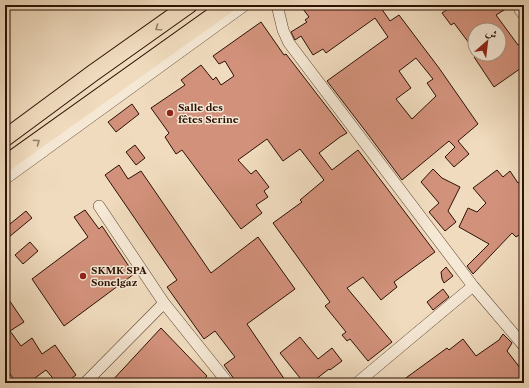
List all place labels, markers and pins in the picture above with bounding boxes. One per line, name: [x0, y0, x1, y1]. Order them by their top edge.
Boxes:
place label: Salle des fêtes Serine: [178, 101, 239, 126]
marker: Salle des fêtes Serine: [165, 108, 175, 118]
place label: SKMK SPA Sonelgaz: [91, 264, 147, 289]
marker: SKMK SPA Sonelgaz: [78, 271, 88, 281]

